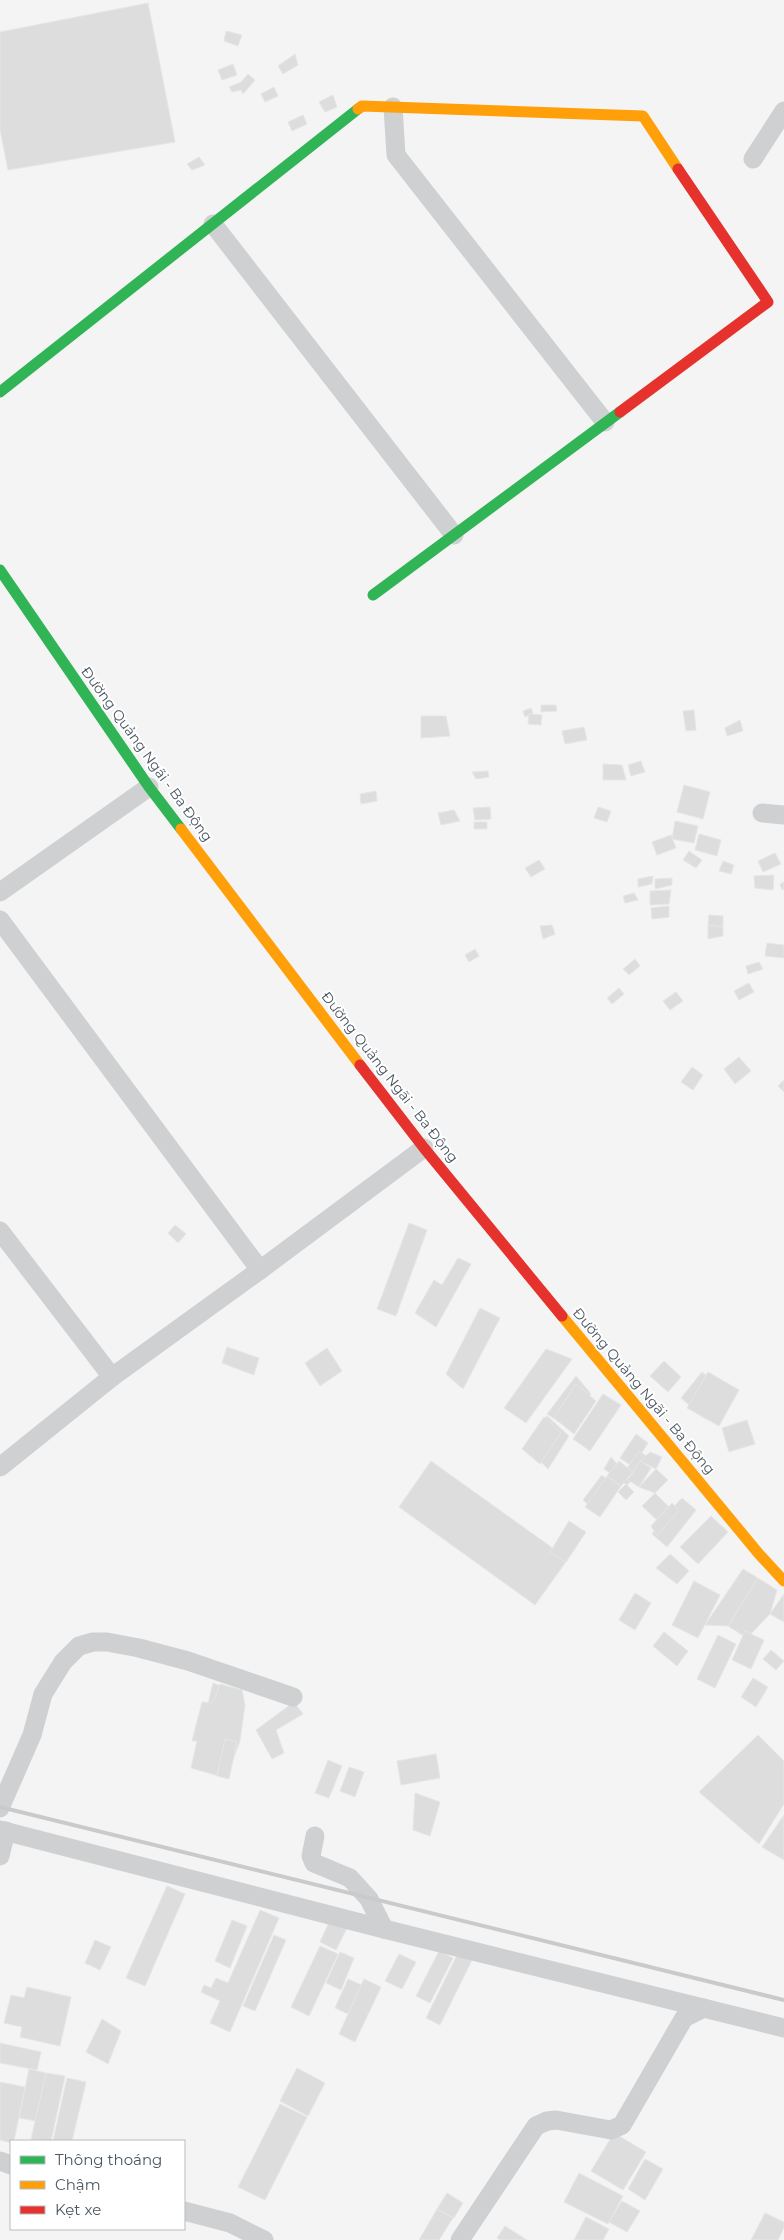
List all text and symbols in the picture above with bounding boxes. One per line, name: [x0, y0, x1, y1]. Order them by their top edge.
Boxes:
street label: Đường Quảng Ngãi - Ba Động: [77, 663, 217, 845]
street label: Đường Quảng Ngãi - Ba Động: [318, 988, 462, 1166]
street label: Đường Quảng Ngãi - Ba Động: [569, 1304, 719, 1478]
legend: [10, 2140, 185, 2230]
text: Thông thoáng: [55, 2150, 162, 2169]
text: Chậm: [55, 2175, 101, 2194]
text: Kẹt xe: [55, 2200, 101, 2219]

